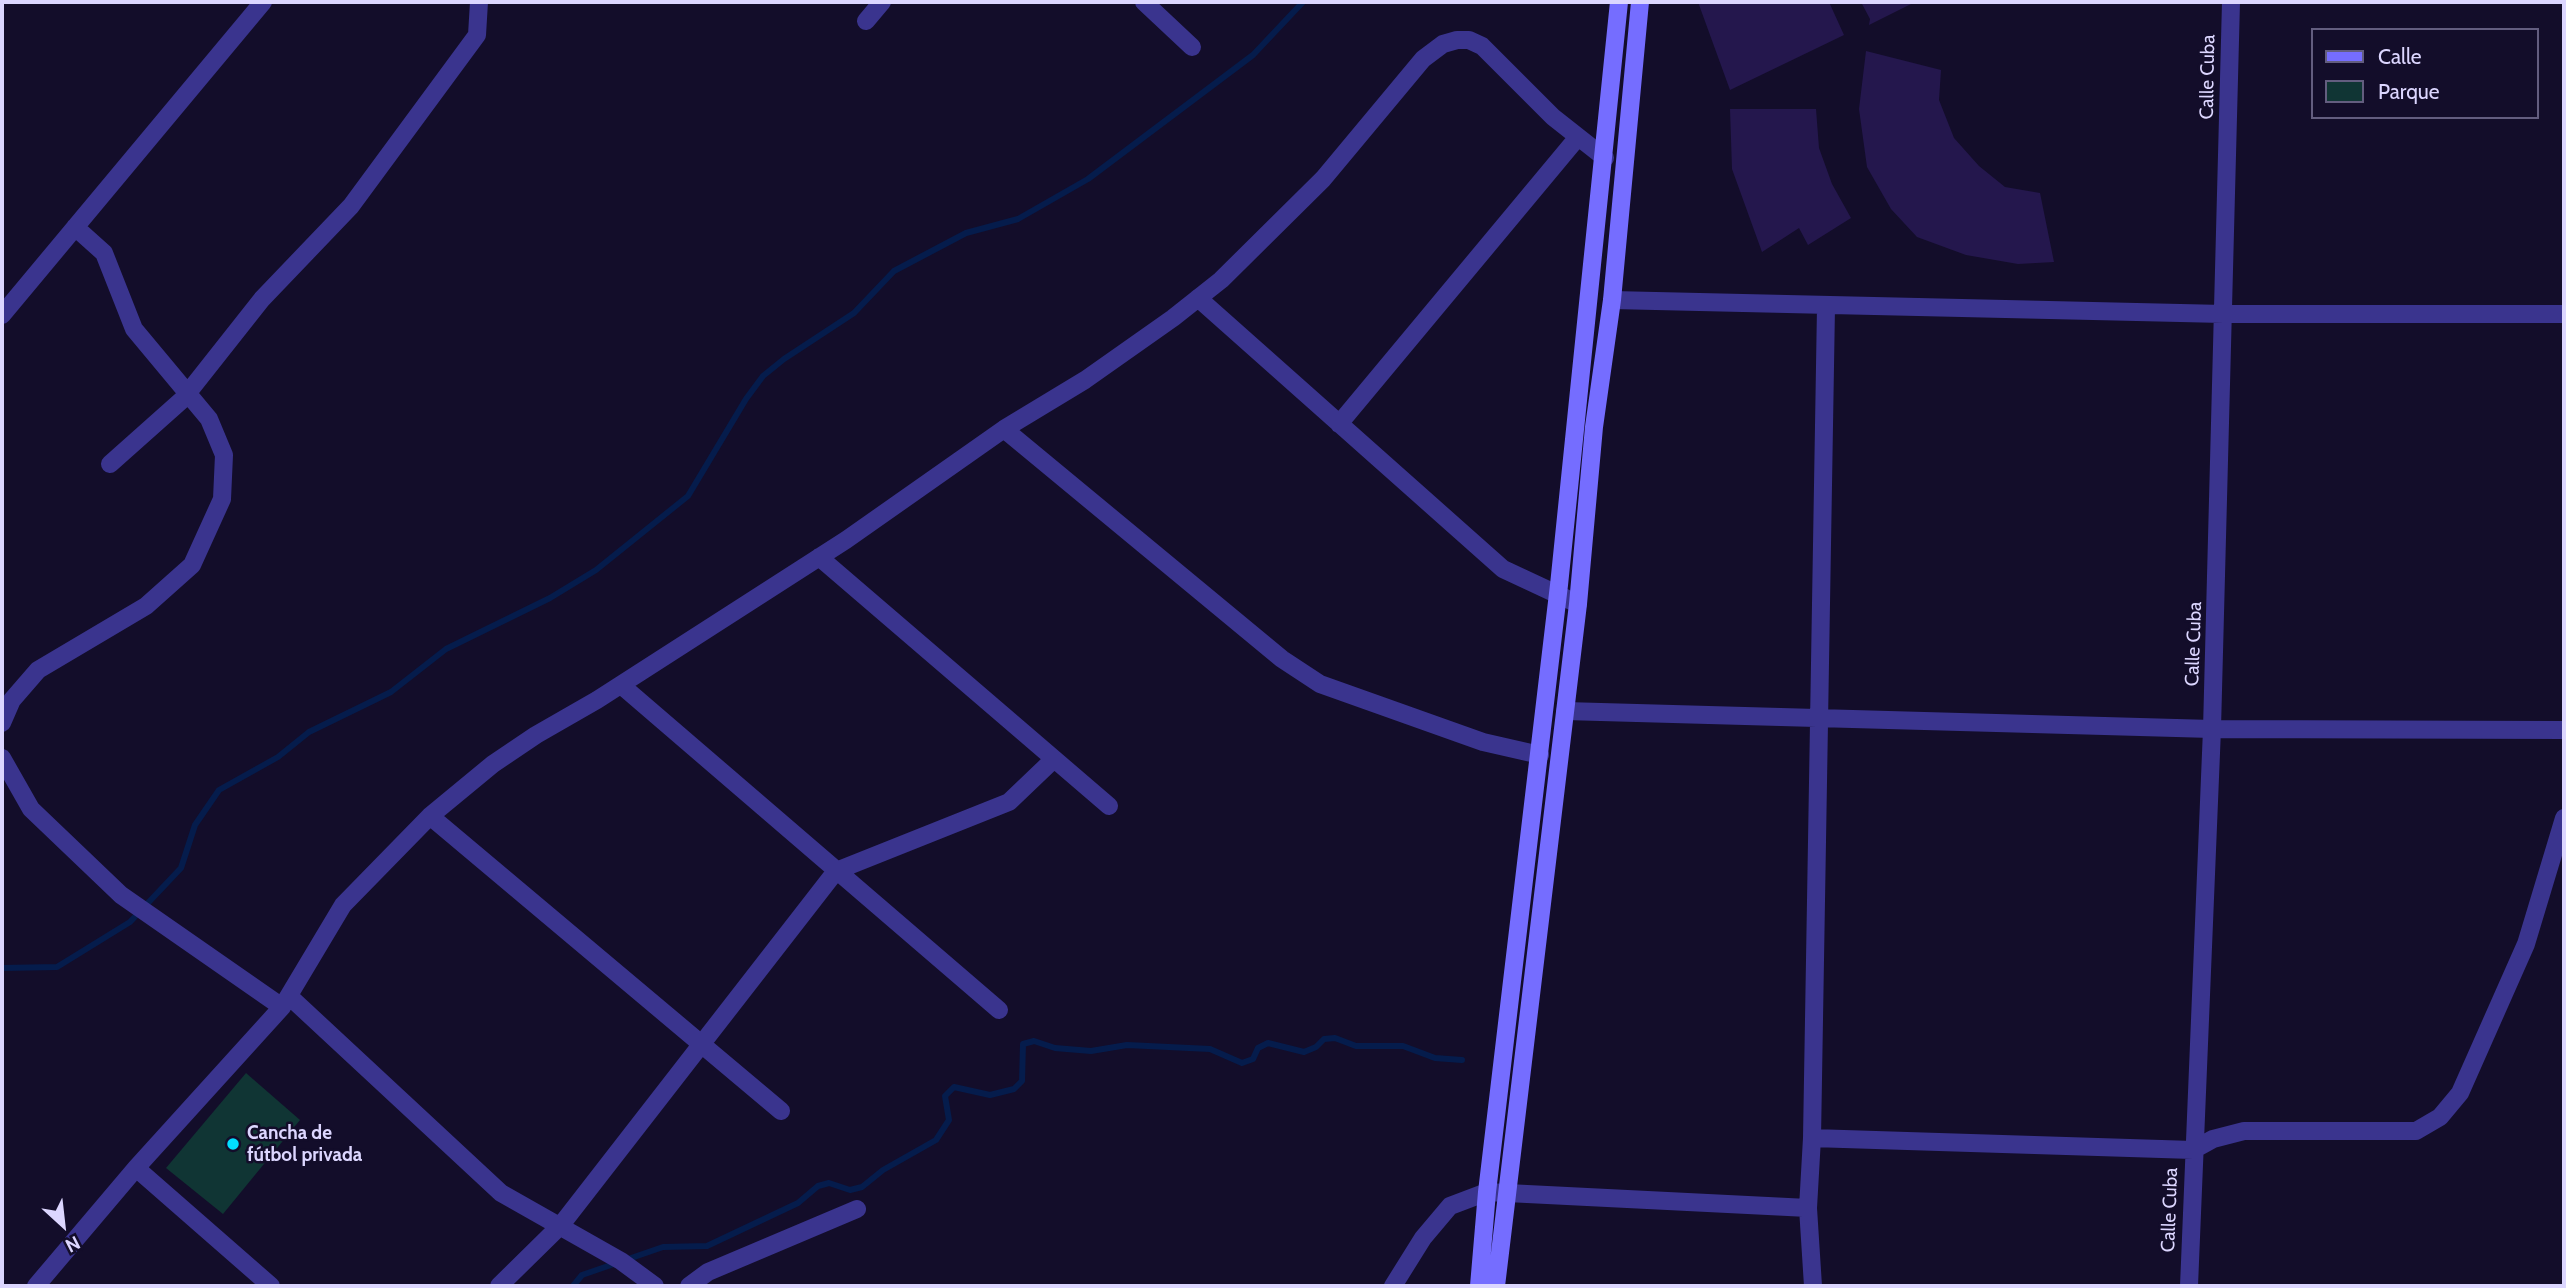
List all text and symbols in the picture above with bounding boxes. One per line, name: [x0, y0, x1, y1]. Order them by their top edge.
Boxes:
legend: [2310, 28, 2538, 119]
street label: Calle Cuba: [2196, 34, 2220, 120]
text: Calle: [2378, 44, 2422, 69]
text: Parque: [2378, 79, 2440, 104]
street label: Calle Cuba: [2181, 601, 2207, 687]
place label: Cancha de fútbol privada: [247, 1122, 362, 1166]
marker: Cancha de fútbol privada: [225, 1136, 241, 1152]
street label: Calle Cuba: [2157, 1167, 2183, 1253]
north arrow: [28, 1190, 98, 1260]
text: N: [62, 1231, 84, 1257]

